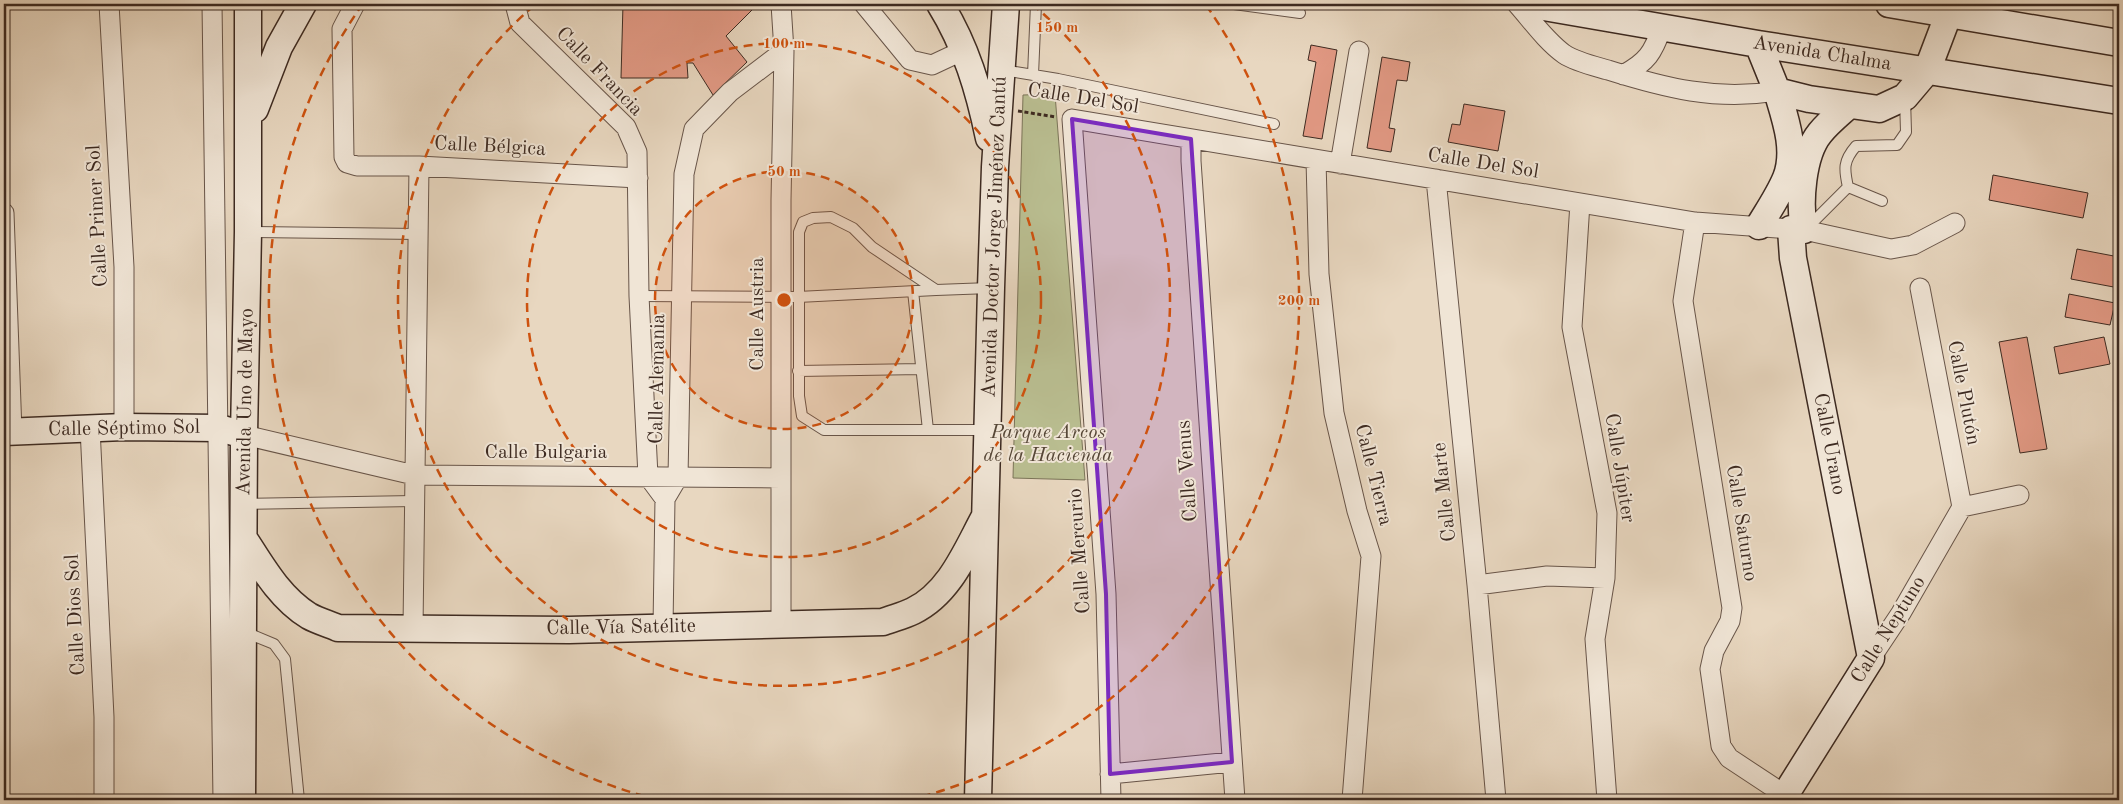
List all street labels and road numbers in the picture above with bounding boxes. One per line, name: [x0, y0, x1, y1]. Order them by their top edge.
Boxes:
street label: Calle Francia: [552, 24, 646, 120]
street label: Avenida Chalma: [1751, 33, 1893, 75]
street label: Avenida Doctor Jorge Jiménez Cantú: [979, 75, 1011, 398]
street label: Calle Del Sol: [1026, 80, 1140, 118]
street label: Calle Bélgica: [434, 134, 547, 160]
street label: Calle Primer Sol: [84, 144, 112, 288]
street label: Calle Del Sol: [1426, 145, 1540, 183]
street label: Calle Austria: [748, 257, 768, 371]
street label: Avenida Uno de Mayo: [234, 308, 258, 496]
street label: Calle Alemania: [647, 313, 669, 444]
street label: Calle Plutón: [1943, 339, 1983, 447]
street label: Calle Urano: [1809, 391, 1849, 497]
street label: Calle Júpiter: [1600, 412, 1638, 524]
street label: Calle Séptimo Sol: [48, 418, 200, 440]
street label: Calle Venus: [1174, 420, 1202, 522]
street label: Calle Tierra: [1351, 422, 1395, 528]
street label: Calle Marte: [1430, 441, 1460, 543]
street label: Calle Bulgaria: [485, 443, 608, 463]
street label: Calle Saturno: [1722, 463, 1760, 583]
street label: Calle Mercurio: [1066, 487, 1094, 615]
street label: Calle Dios Sol: [63, 554, 89, 676]
street label: Calle Neptuno: [1848, 573, 1930, 687]
street label: Calle Vía Satélite: [546, 617, 696, 639]

